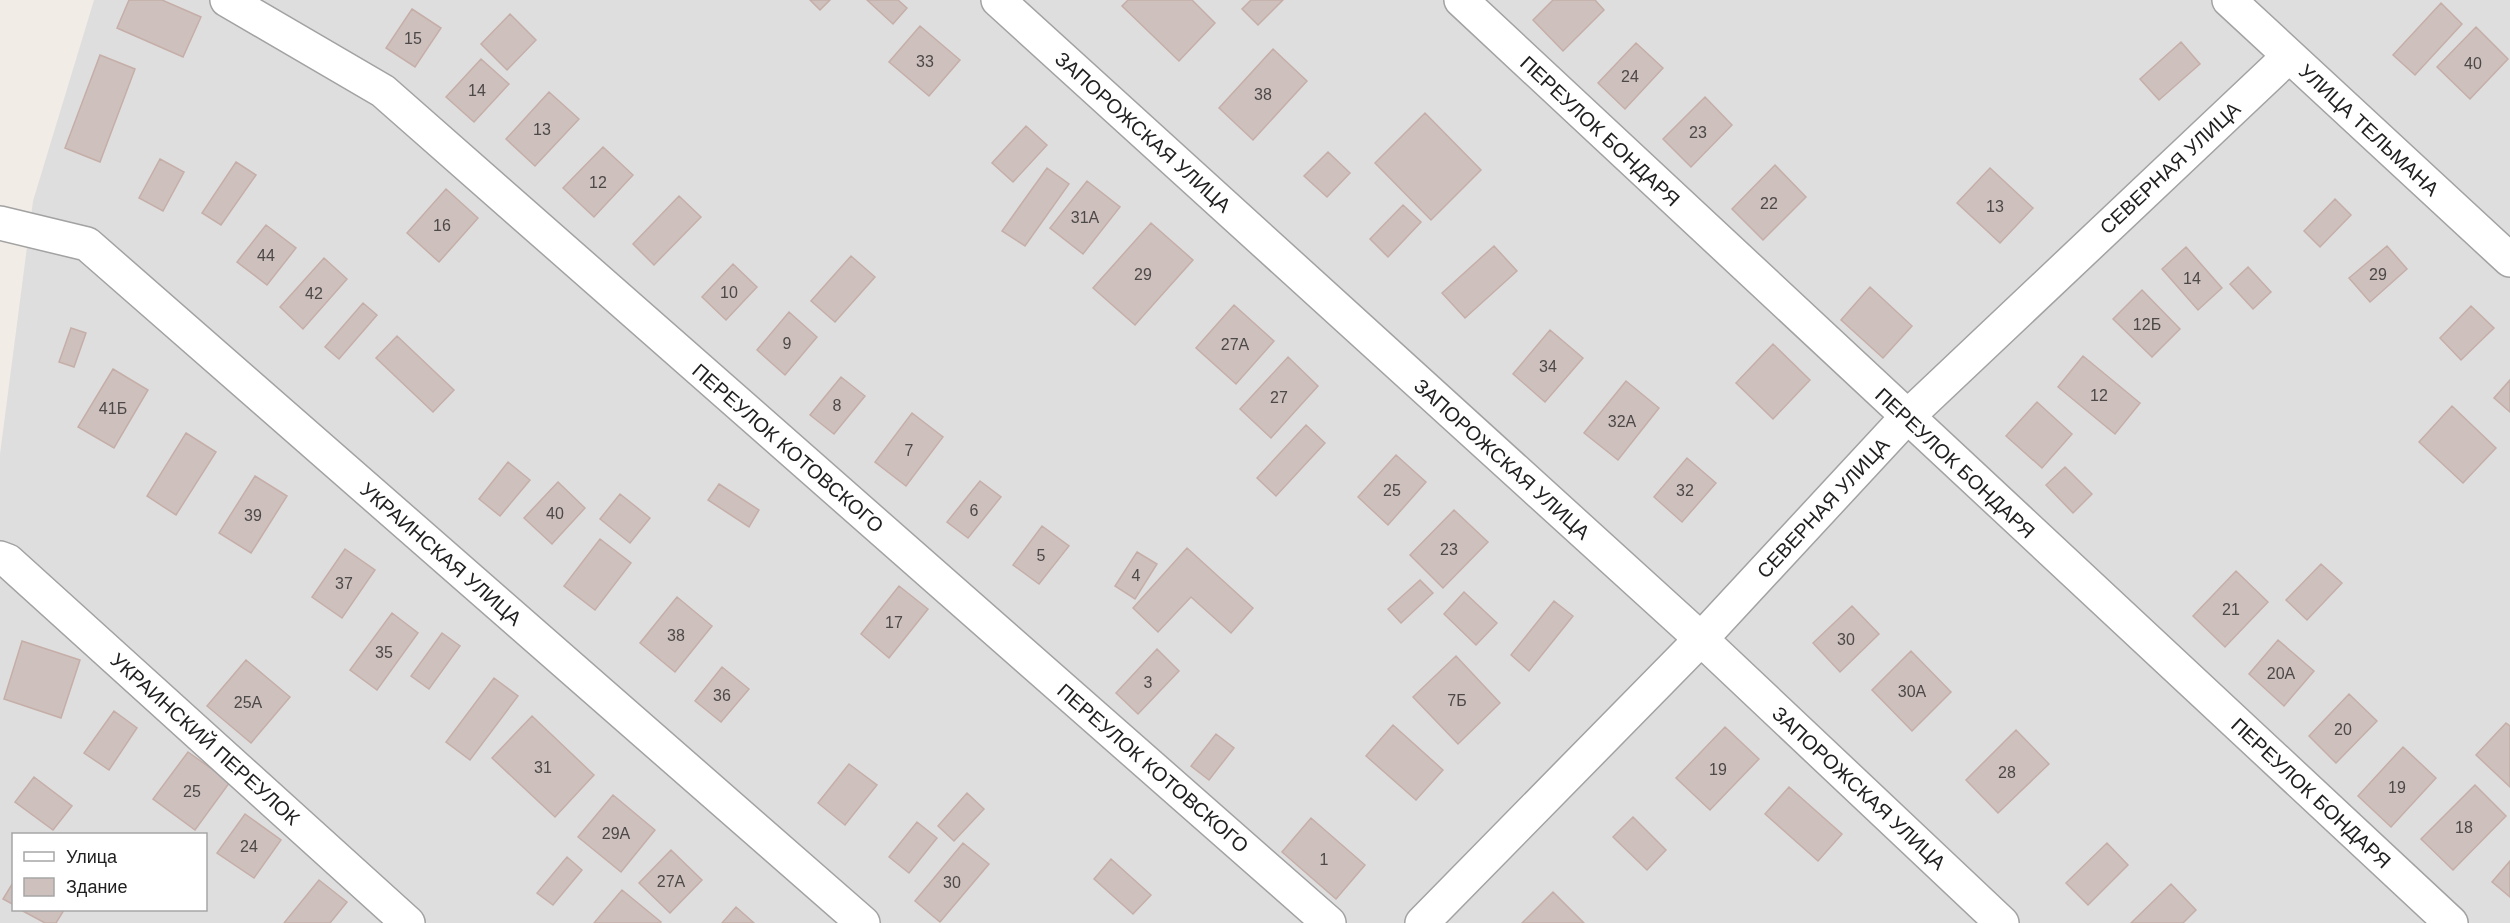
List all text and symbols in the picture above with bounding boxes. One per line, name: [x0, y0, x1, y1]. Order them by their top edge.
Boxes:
house number: 15: [404, 30, 422, 47]
street label: ЗАПОРОЖСКАЯ УЛИЦА: [1051, 47, 1236, 217]
street label: ПЕРЕУЛОК БОНДАРЯ: [1516, 52, 1684, 210]
house number: 33: [916, 53, 934, 70]
house number: 40: [2464, 55, 2482, 72]
street label: УЛИЦА ТЕЛЬМАНА: [2295, 60, 2444, 201]
house number: 24: [1621, 68, 1639, 85]
house number: 14: [468, 82, 486, 99]
house number: 38: [1254, 86, 1272, 103]
street label: СЕВЕРНАЯ УЛИЦА: [2095, 97, 2245, 239]
house number: 13: [533, 121, 551, 138]
house number: 23: [1689, 124, 1707, 141]
house number: 12: [589, 174, 607, 191]
house number: 22: [1760, 195, 1778, 212]
house number: 13: [1986, 198, 2004, 215]
house number: 31А: [1071, 209, 1100, 226]
house number: 16: [433, 217, 451, 234]
house number: 44: [257, 247, 275, 264]
house number: 29: [1134, 266, 1152, 283]
house number: 29: [2369, 266, 2387, 283]
house number: 14: [2183, 270, 2201, 287]
house number: 10: [720, 284, 738, 301]
house number: 42: [305, 285, 323, 302]
house number: 12Б: [2133, 316, 2161, 333]
house number: 9: [783, 335, 792, 352]
house number: 27А: [1221, 336, 1250, 353]
house number: 34: [1539, 358, 1557, 375]
street label: ПЕРЕУЛОК КОТОВСКОГО: [688, 359, 888, 537]
street label: ЗАПОРОЖСКАЯ УЛИЦА: [1410, 374, 1595, 544]
street label: ПЕРЕУЛОК БОНДАРЯ: [1871, 384, 2039, 542]
house number: 12: [2090, 387, 2108, 404]
house number: 27: [1270, 389, 1288, 406]
house number: 8: [833, 397, 842, 414]
house number: 41Б: [99, 400, 127, 417]
house number: 32А: [1608, 413, 1637, 430]
street label: СЕВЕРНАЯ УЛИЦА: [1752, 433, 1894, 583]
house number: 7: [905, 442, 914, 459]
street label: УКРАИНСКАЯ УЛИЦА: [356, 478, 526, 630]
house number: 25: [1383, 482, 1401, 499]
house number: 32: [1676, 482, 1694, 499]
house number: 6: [970, 502, 979, 519]
house number: 40: [546, 505, 564, 522]
house number: 39: [244, 507, 262, 524]
house number: 23: [1440, 541, 1458, 558]
house number: 5: [1037, 547, 1046, 564]
house number: 4: [1132, 567, 1141, 584]
house number: 37: [335, 575, 353, 592]
house number: 21: [2222, 601, 2240, 618]
house number: 17: [885, 614, 903, 631]
house number: 38: [667, 627, 685, 644]
house number: 30: [1837, 631, 1855, 648]
house number: 35: [375, 644, 393, 661]
street label: УКРАИНСКИЙ ПЕРЕУЛОК: [106, 648, 305, 830]
house number: 20А: [2267, 665, 2296, 682]
house number: 3: [1144, 674, 1153, 691]
street label: ПЕРЕУЛОК КОТОВСКОГО: [1053, 679, 1253, 857]
house number: 30А: [1898, 683, 1927, 700]
house number: 36: [713, 687, 731, 704]
house number: 7Б: [1447, 692, 1467, 709]
house number: 25А: [234, 694, 263, 711]
street label: ЗАПОРОЖСКАЯ УЛИЦА: [1768, 702, 1951, 874]
street label: ПЕРЕУЛОК БОНДАРЯ: [2227, 714, 2395, 872]
house number: 20: [2334, 721, 2352, 738]
house number: 31: [534, 759, 552, 776]
house number: 19: [1709, 761, 1727, 778]
house number: 28: [1998, 764, 2016, 781]
house number: 19: [2388, 779, 2406, 796]
house number: 25: [183, 783, 201, 800]
house number: 18: [2455, 819, 2473, 836]
house number: 29А: [602, 825, 631, 842]
legend: [12, 833, 207, 911]
house number: 24: [240, 838, 258, 855]
text: Улица: [66, 847, 118, 867]
house number: 1: [1320, 851, 1329, 868]
house number: 27А: [657, 873, 686, 890]
house number: 30: [943, 874, 961, 891]
text: Здание: [66, 877, 127, 897]

